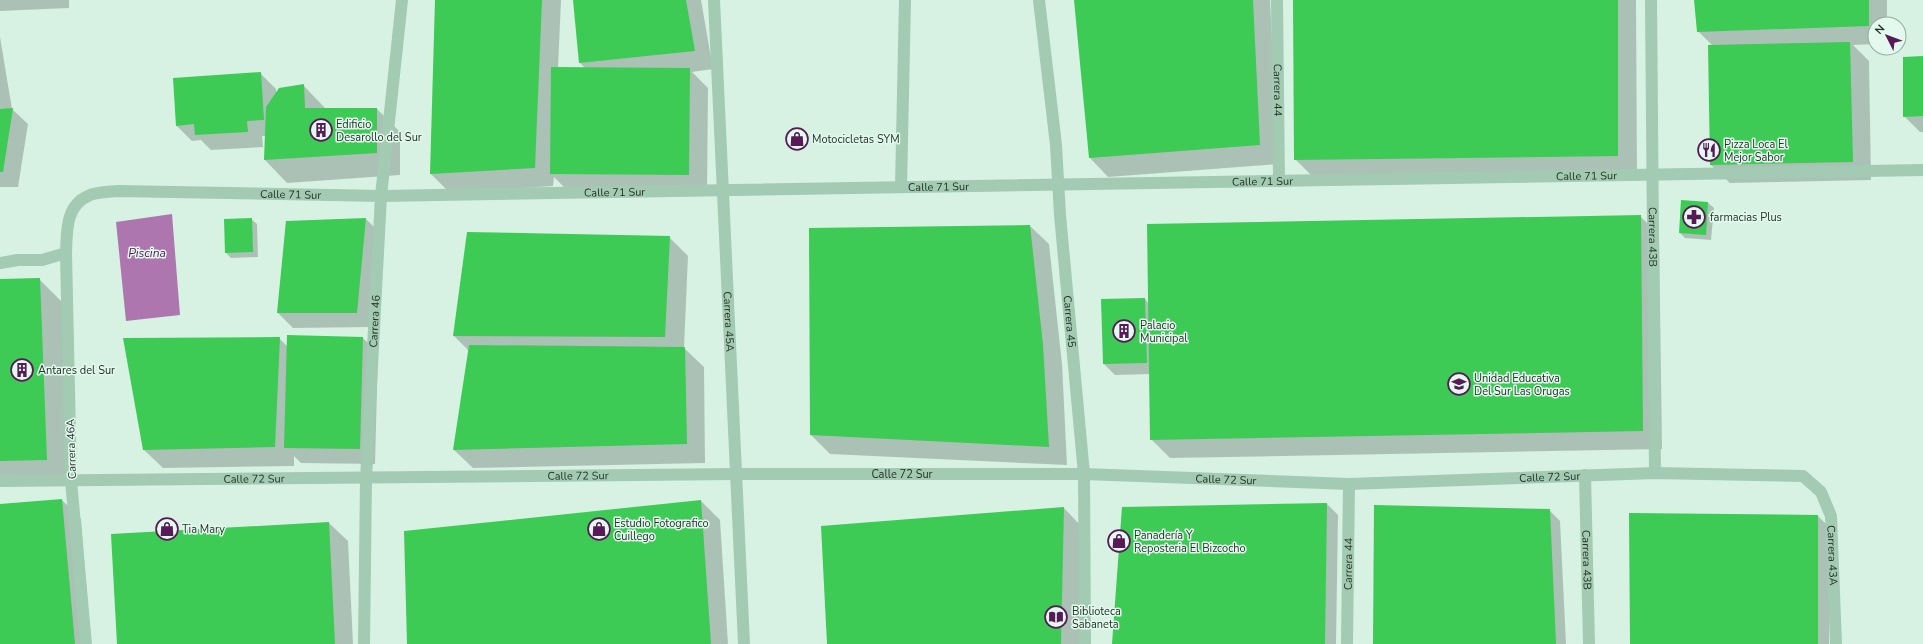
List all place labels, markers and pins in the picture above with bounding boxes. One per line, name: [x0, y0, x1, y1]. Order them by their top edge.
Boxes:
building icon: Edificio Desarollo del Sur: [308, 117, 334, 143]
place label: Edificio Desarollo del Sur: [336, 117, 422, 145]
shop icon: Motocicletas SYM: [784, 126, 810, 152]
place label: Motocicletas SYM: [812, 132, 900, 147]
restaurant icon: Pizza Loca El Mejor Sabor: [1696, 137, 1722, 163]
place label: Pizza Loca El Mejor Sabor: [1724, 137, 1788, 165]
pharmacy icon: farmacias Plus: [1681, 204, 1707, 230]
place label: farmacias Plus: [1710, 210, 1782, 225]
building icon: Palacio Municipal: [1111, 318, 1137, 344]
place label: Palacio Municipal: [1140, 318, 1188, 346]
building icon: Antares del Sur: [9, 357, 35, 383]
place label: Antares del Sur: [38, 363, 115, 378]
school or university icon: Unidad Educativa Del Sur Las Orugas: [1446, 371, 1472, 397]
place label: Unidad Educativa Del Sur Las Orugas: [1474, 371, 1570, 399]
shop icon: Tia Mary: [154, 516, 180, 542]
shop icon: Estudio Fotografico Cuillego: [586, 516, 612, 542]
place label: Estudio Fotografico Cuillego: [614, 516, 709, 544]
place label: Tia Mary: [182, 522, 225, 537]
shop icon: Panadería Y Reposteria El Bizcocho: [1106, 528, 1132, 554]
place label: Panadería Y Reposteria El Bizcocho: [1134, 528, 1246, 556]
library icon: Biblioteca Sabaneta: [1043, 604, 1069, 630]
place label: Biblioteca Sabaneta: [1072, 604, 1121, 632]

